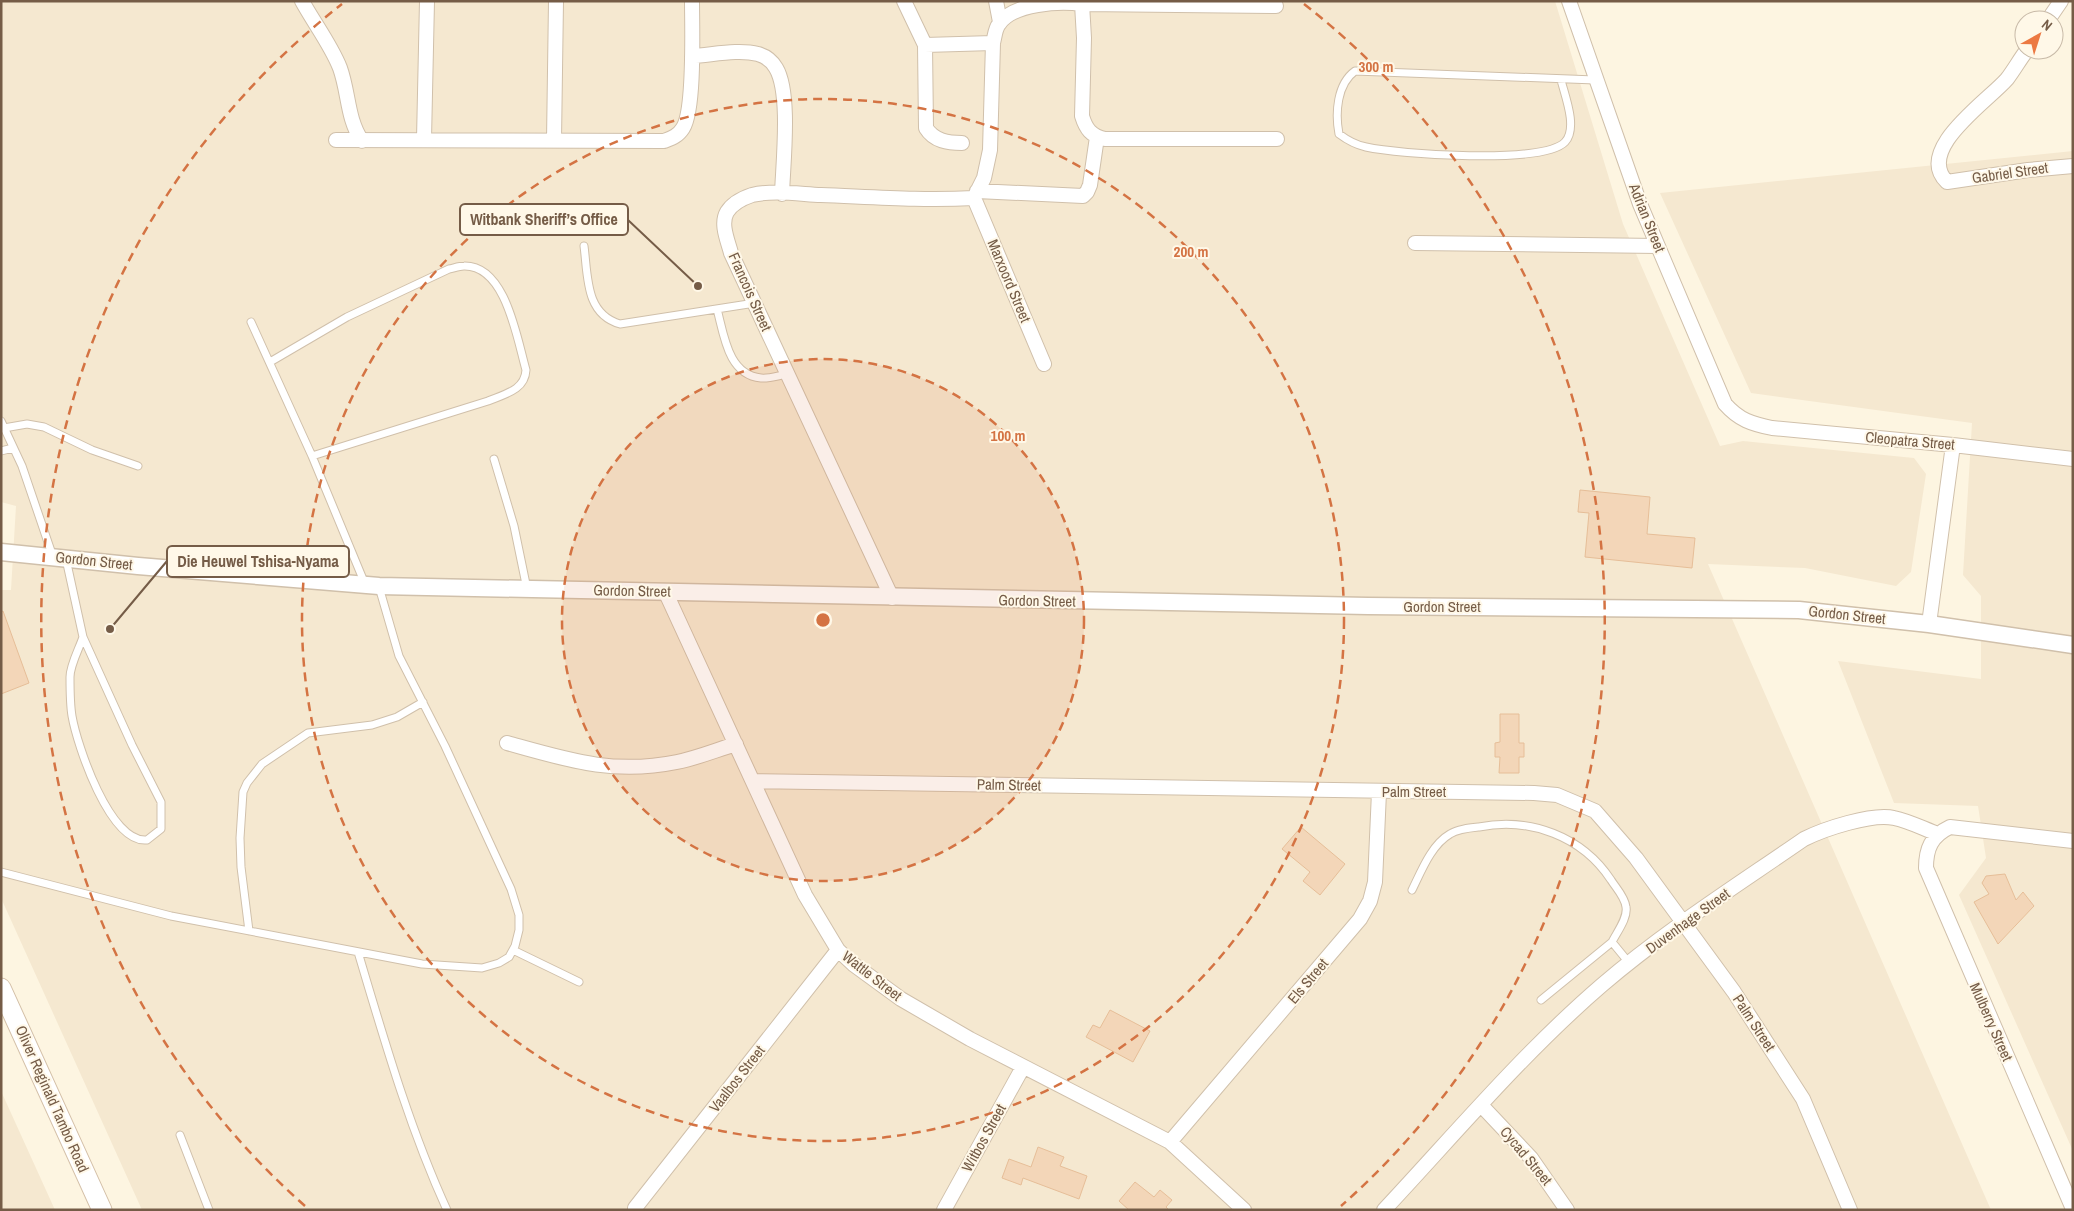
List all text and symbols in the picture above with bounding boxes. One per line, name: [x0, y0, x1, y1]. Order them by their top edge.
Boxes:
north arrow: [2014, 10, 2064, 60]
text: N: [2038, 15, 2056, 35]
text: 300 m: [1359, 56, 1393, 77]
street label: Gabriel Street: [1971, 157, 2050, 188]
street label: Adrian Street: [1624, 179, 1671, 256]
callout: Witbank Sheriff’s Office: [460, 204, 628, 235]
text: Witbank Sheriff’s Office: [470, 208, 618, 230]
street label: Marxoord Street: [983, 236, 1037, 326]
text: 200 m: [1174, 241, 1208, 262]
street label: Francois Street: [724, 249, 777, 335]
text: 100 m: [991, 425, 1025, 446]
street label: Cleopatra Street: [1865, 426, 1956, 455]
street label: Gordon Street: [55, 546, 134, 575]
callout: Die Heuwel Tshisa-Nyama: [167, 546, 349, 577]
text: Die Heuwel Tshisa-Nyama: [177, 550, 340, 572]
street label: Gordon Street: [593, 579, 671, 602]
street label: Gordon Street: [998, 589, 1076, 612]
street label: Gordon Street: [1403, 596, 1481, 617]
street label: Gordon Street: [1808, 600, 1887, 629]
centre of rings: [814, 611, 832, 629]
street label: Palm Street: [977, 773, 1042, 796]
street label: Palm Street: [1382, 781, 1447, 802]
street label: Duvenhage Street: [1641, 883, 1734, 958]
street label: Wattle Street: [838, 946, 907, 1006]
street label: Els Street: [1282, 953, 1333, 1008]
street label: Mulberry Street: [1965, 979, 2018, 1065]
street label: Palm Street: [1728, 990, 1781, 1056]
street label: Oliver Reginald Tambo Road: [11, 1022, 94, 1176]
street label: Vaalbos Street: [704, 1040, 770, 1117]
street label: Witbos Street: [956, 1100, 1011, 1175]
street label: Cycad Street: [1495, 1122, 1558, 1190]

